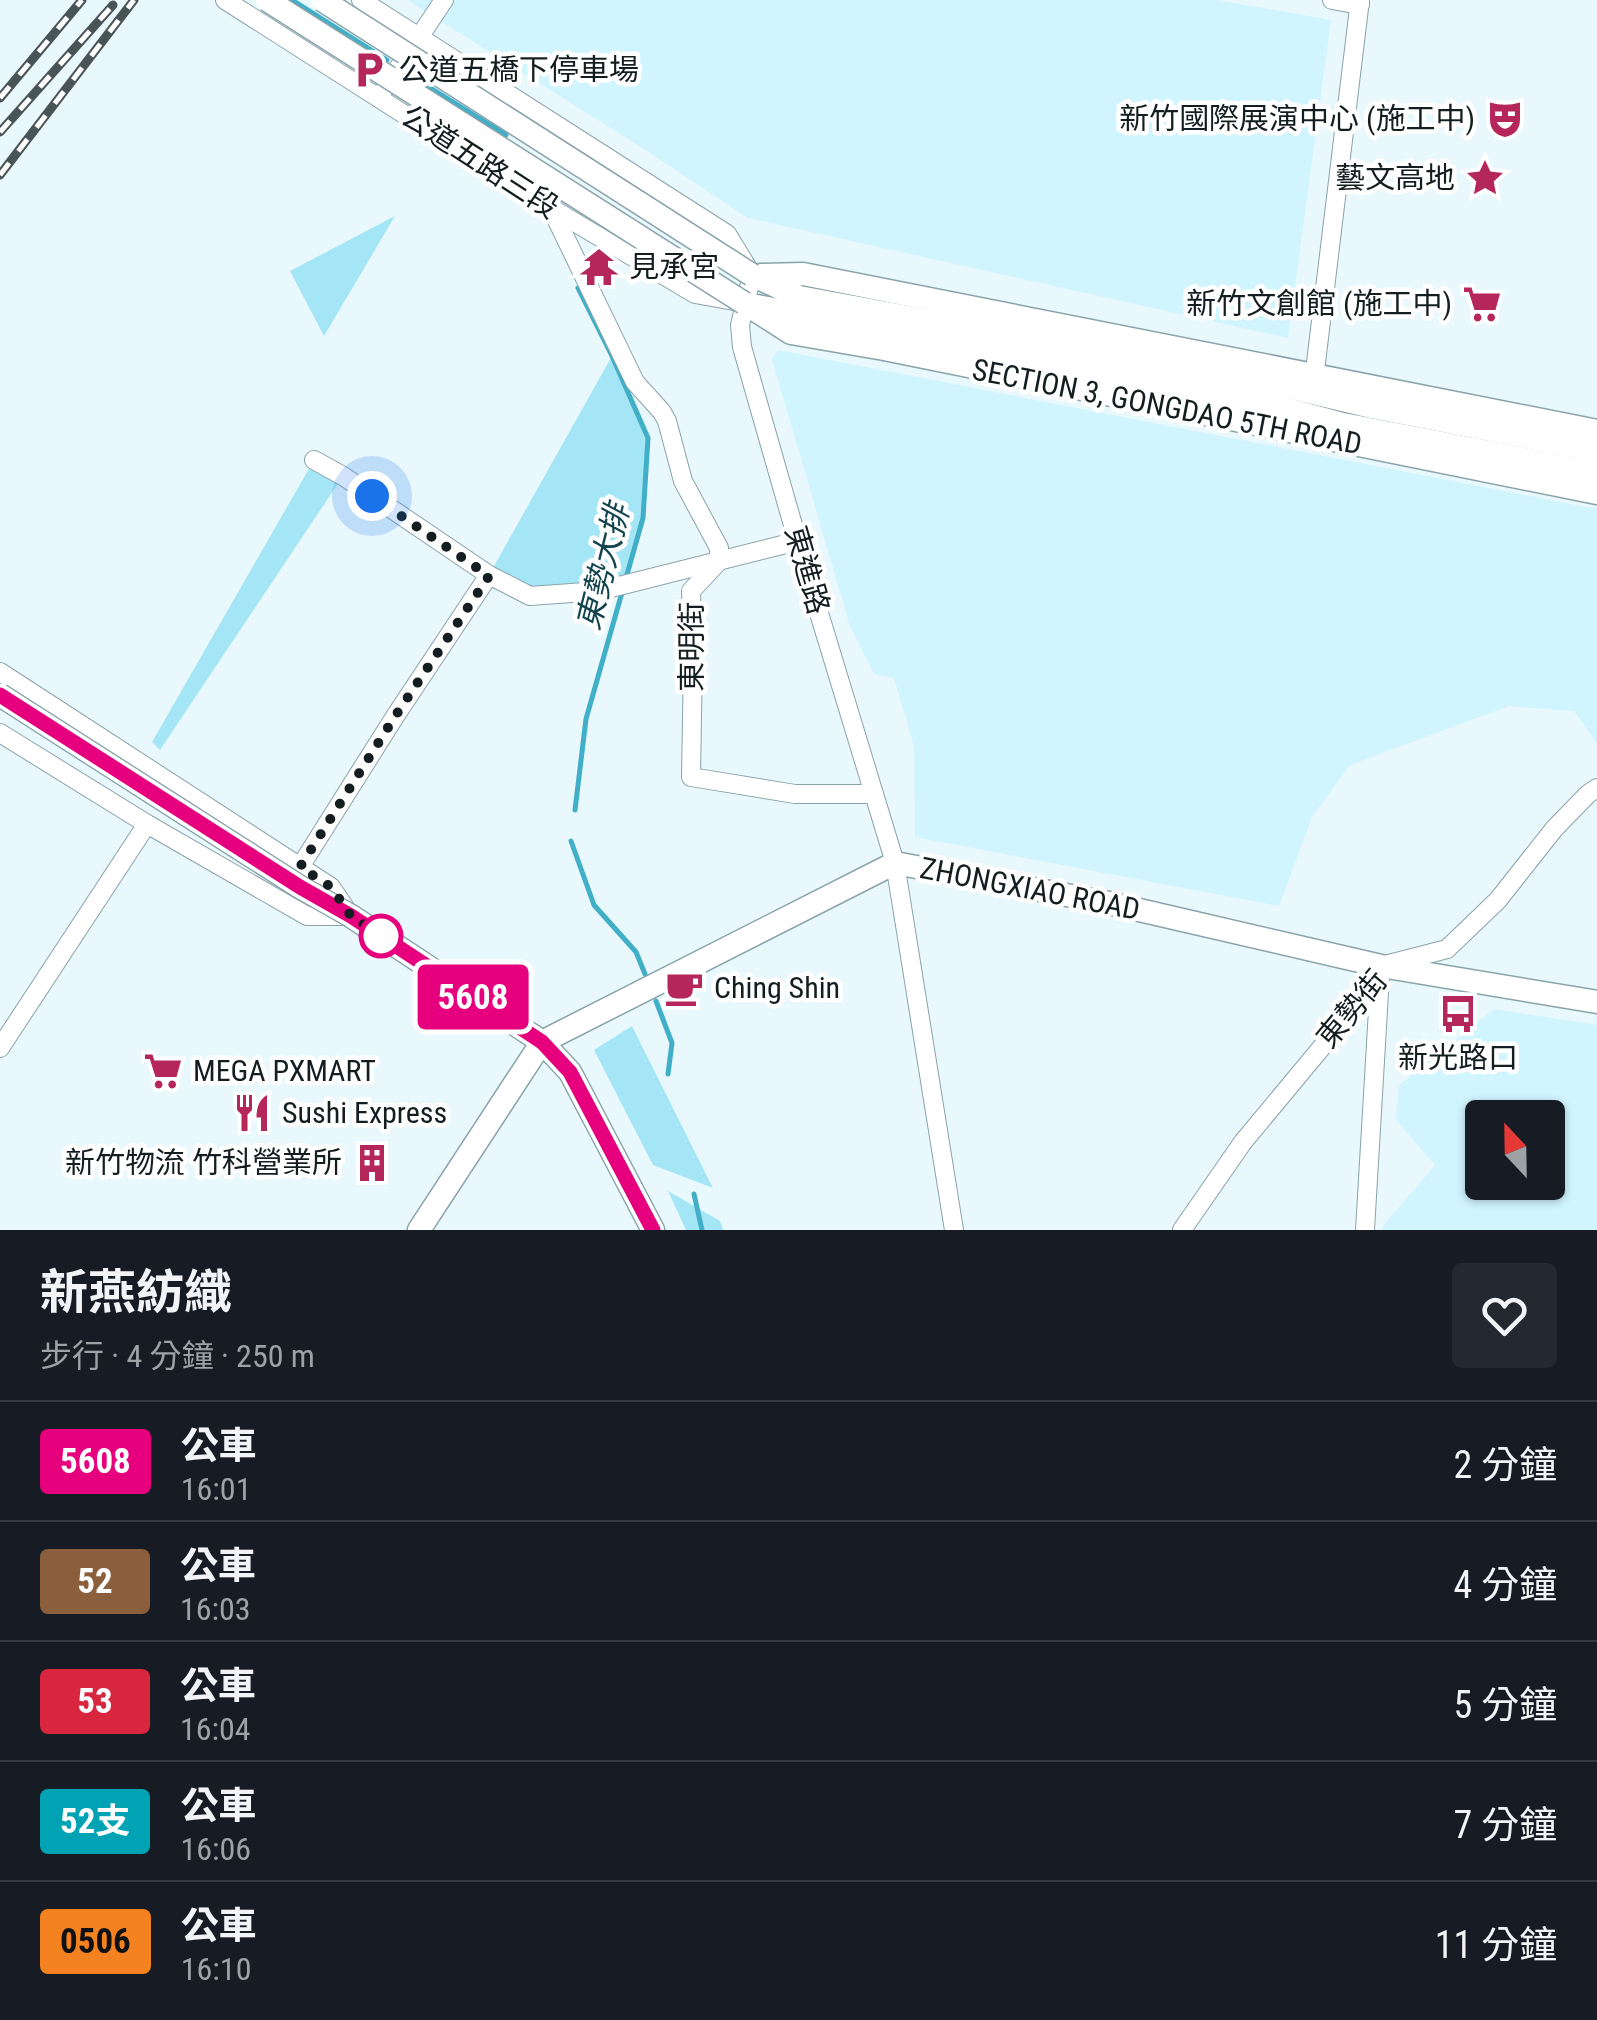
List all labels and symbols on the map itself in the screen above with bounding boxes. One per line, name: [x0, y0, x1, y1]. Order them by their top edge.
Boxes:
parking icon: 公道五橋下停車場: [348, 49, 390, 91]
place label: 公道五橋下停車場: [399, 52, 639, 87]
street label: 公道五路三段: [395, 98, 565, 225]
theatre icon: 新竹國際展演中心 (施工中): [1484, 98, 1526, 140]
place label: 新竹國際展演中心 (施工中): [1119, 101, 1475, 136]
place icon: 藝文高地: [1464, 157, 1506, 199]
place label: 藝文高地: [1335, 160, 1455, 195]
temple icon: 見承宮: [578, 246, 620, 288]
place label: 見承宮: [629, 249, 719, 284]
supermarket icon: 新竹文創館 (施工中): [1461, 283, 1503, 325]
place label: 新竹文創館 (施工中): [1186, 286, 1452, 321]
street label: SECTION 3, GONGDAO 5TH ROAD: [969, 352, 1365, 461]
your location: [347, 471, 397, 521]
water label: 東勢大排: [569, 496, 638, 634]
street label: 東進路: [778, 522, 837, 618]
street label: 東明街: [674, 602, 709, 692]
street label: ZHONGXIAO ROAD: [917, 850, 1143, 927]
unlabelled marker: [360, 915, 402, 957]
street label: 東勢街: [1309, 963, 1394, 1054]
line badge: 5608: [403, 964, 543, 1030]
cafe icon: Ching Shin: [663, 967, 705, 1009]
place label: Ching Shin: [714, 970, 840, 1005]
bus stop icon: 新光路口: [1437, 993, 1479, 1035]
place label: 新光路口: [1398, 1040, 1518, 1075]
supermarket icon: MEGA PXMART: [142, 1050, 184, 1092]
place label: MEGA PXMART: [193, 1053, 376, 1088]
restaurant icon: Sushi Express: [231, 1092, 273, 1134]
place label: Sushi Express: [282, 1095, 447, 1130]
north arrow: [1465, 1100, 1565, 1200]
building icon: 新竹物流 竹科營業所: [351, 1142, 393, 1184]
place label: 新竹物流 竹科營業所: [65, 1145, 342, 1180]

